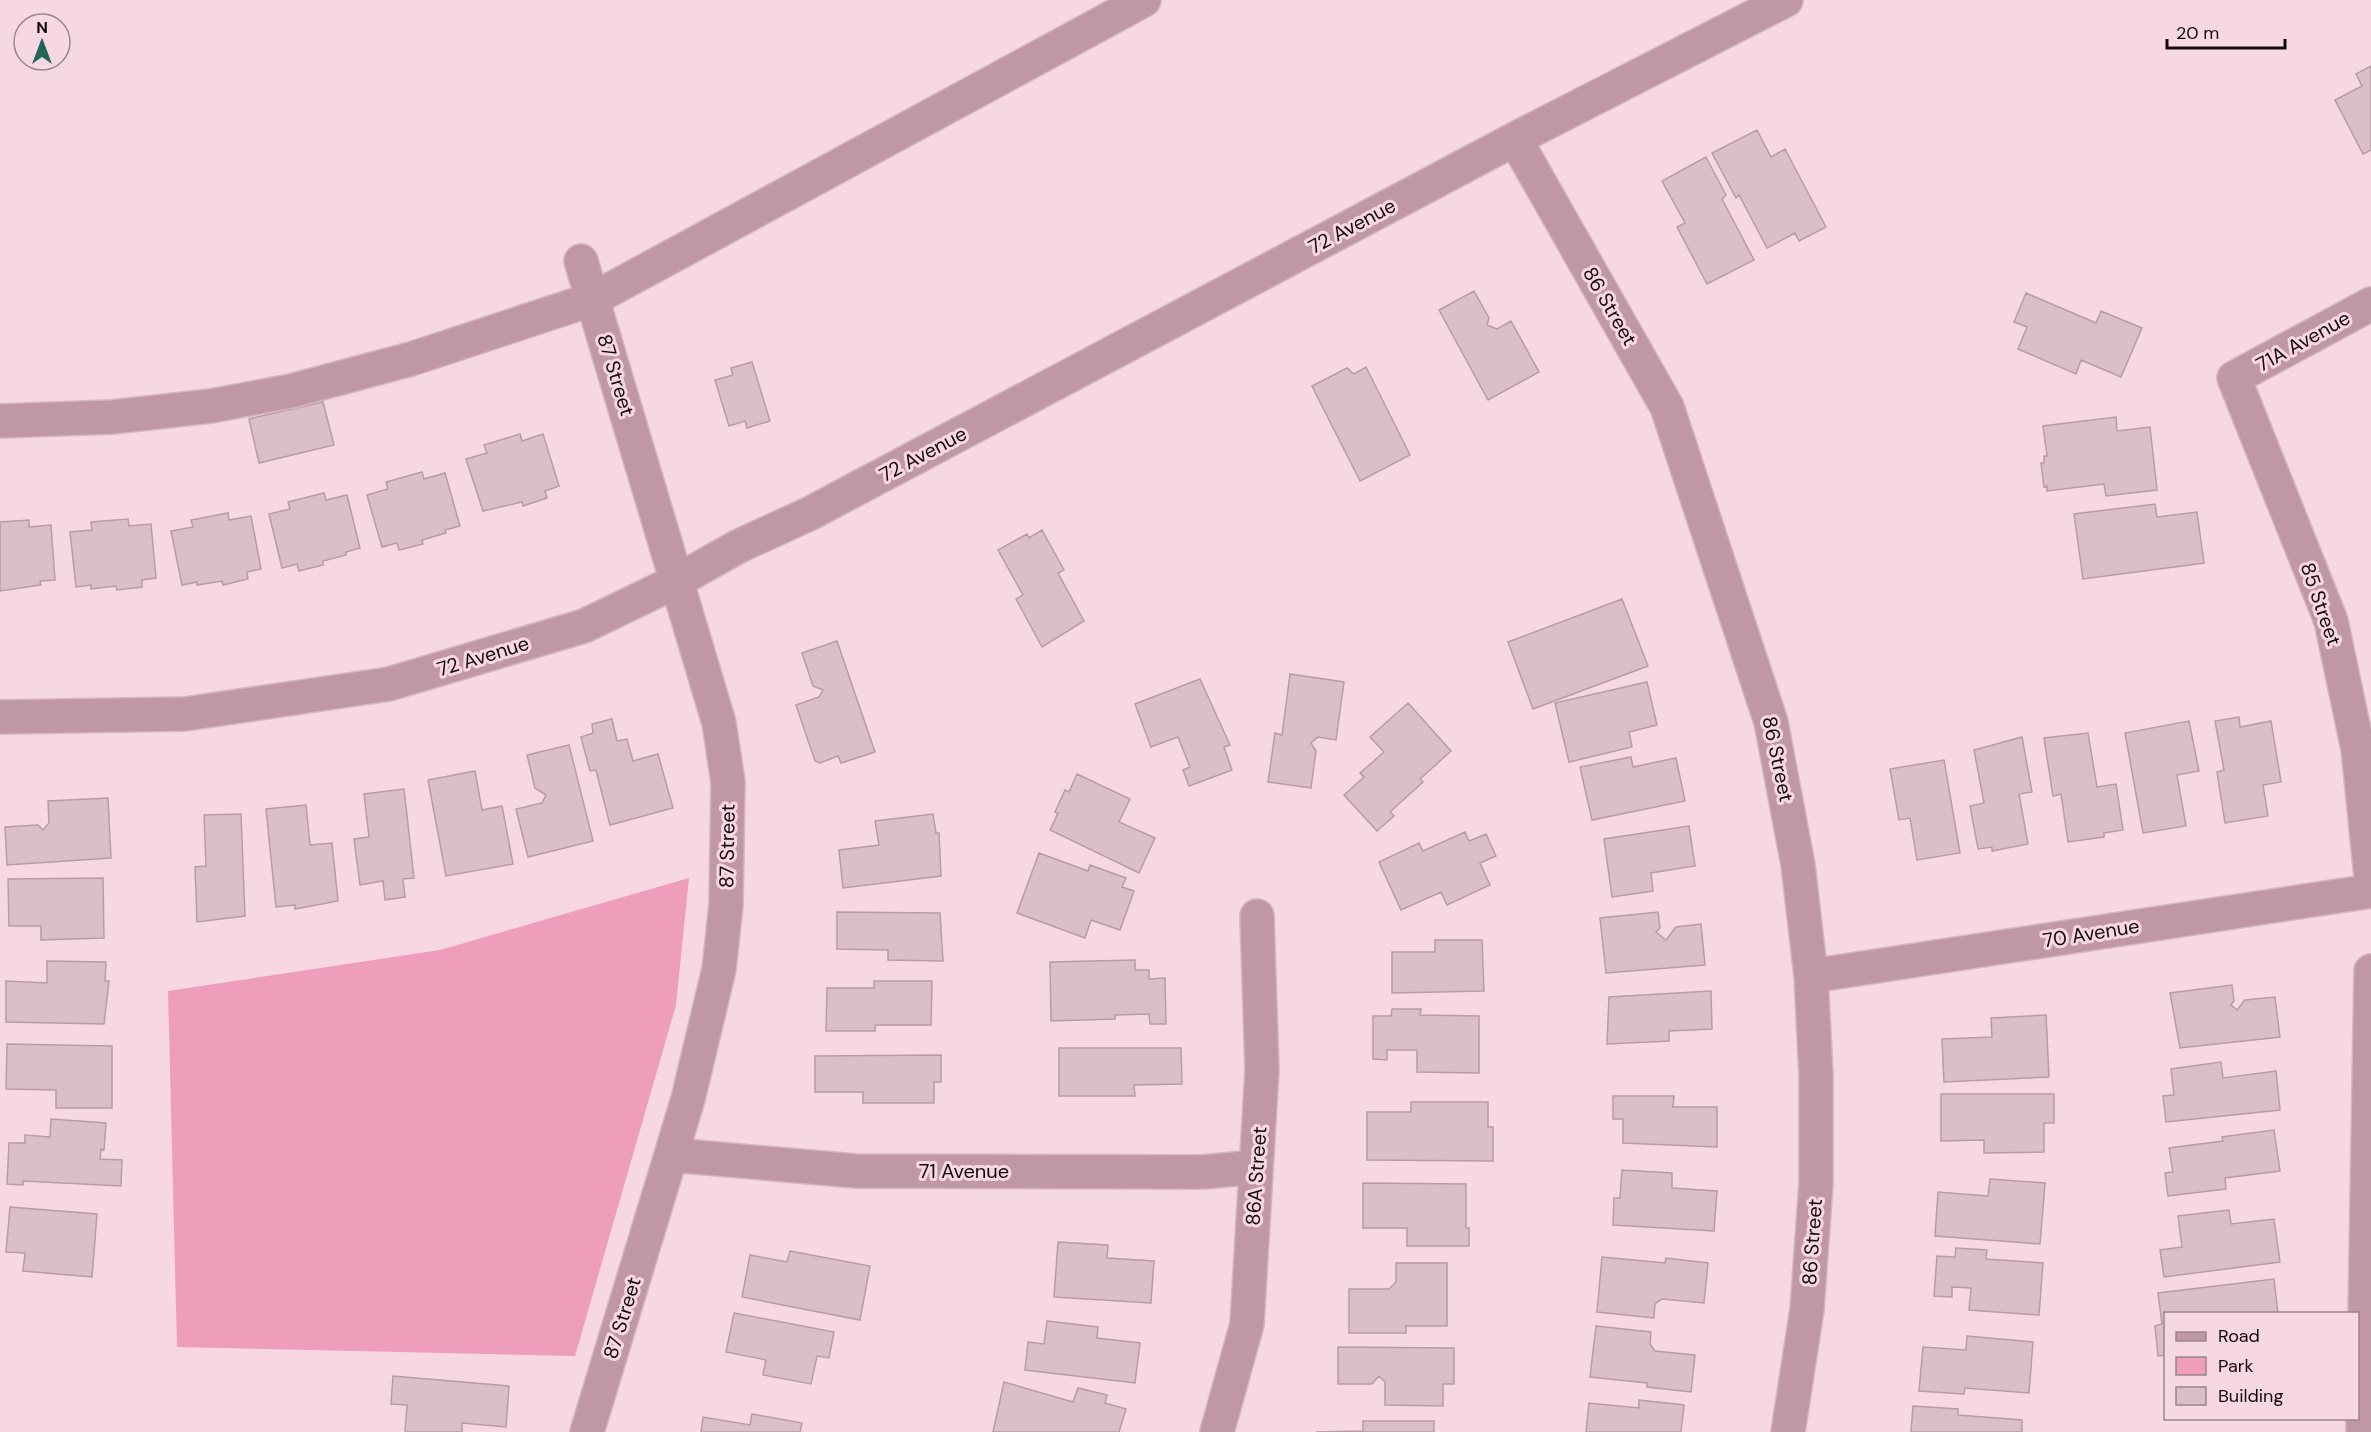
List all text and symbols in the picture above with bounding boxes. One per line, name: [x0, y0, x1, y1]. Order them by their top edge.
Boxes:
north arrow: [12, 12, 72, 72]
scale bar: [2167, 12, 2286, 50]
text: N: [36, 17, 48, 38]
text: 20 m: [2176, 21, 2219, 45]
street label: 72 Avenue: [1304, 192, 1400, 260]
street label: 86 Street: [1577, 262, 1643, 350]
street label: 71A Avenue: [2251, 305, 2355, 377]
street label: 87 Street: [591, 331, 641, 419]
street label: 72 Avenue: [875, 420, 971, 488]
street label: 85 Street: [2295, 559, 2347, 649]
street label: 72 Avenue: [434, 630, 532, 682]
street label: 86 Street: [1756, 714, 1800, 804]
street label: 87 Street: [713, 803, 741, 888]
street label: 70 Avenue: [2041, 913, 2141, 953]
street label: 86A Street: [1240, 1125, 1272, 1226]
street label: 71 Avenue: [919, 1158, 1009, 1184]
street label: 86 Street: [1796, 1198, 1828, 1286]
street label: 87 Street: [597, 1274, 647, 1362]
legend: [2164, 1312, 2359, 1420]
text: Road: [2218, 1324, 2260, 1348]
text: Park: [2218, 1354, 2254, 1378]
text: Building: [2218, 1384, 2283, 1408]

